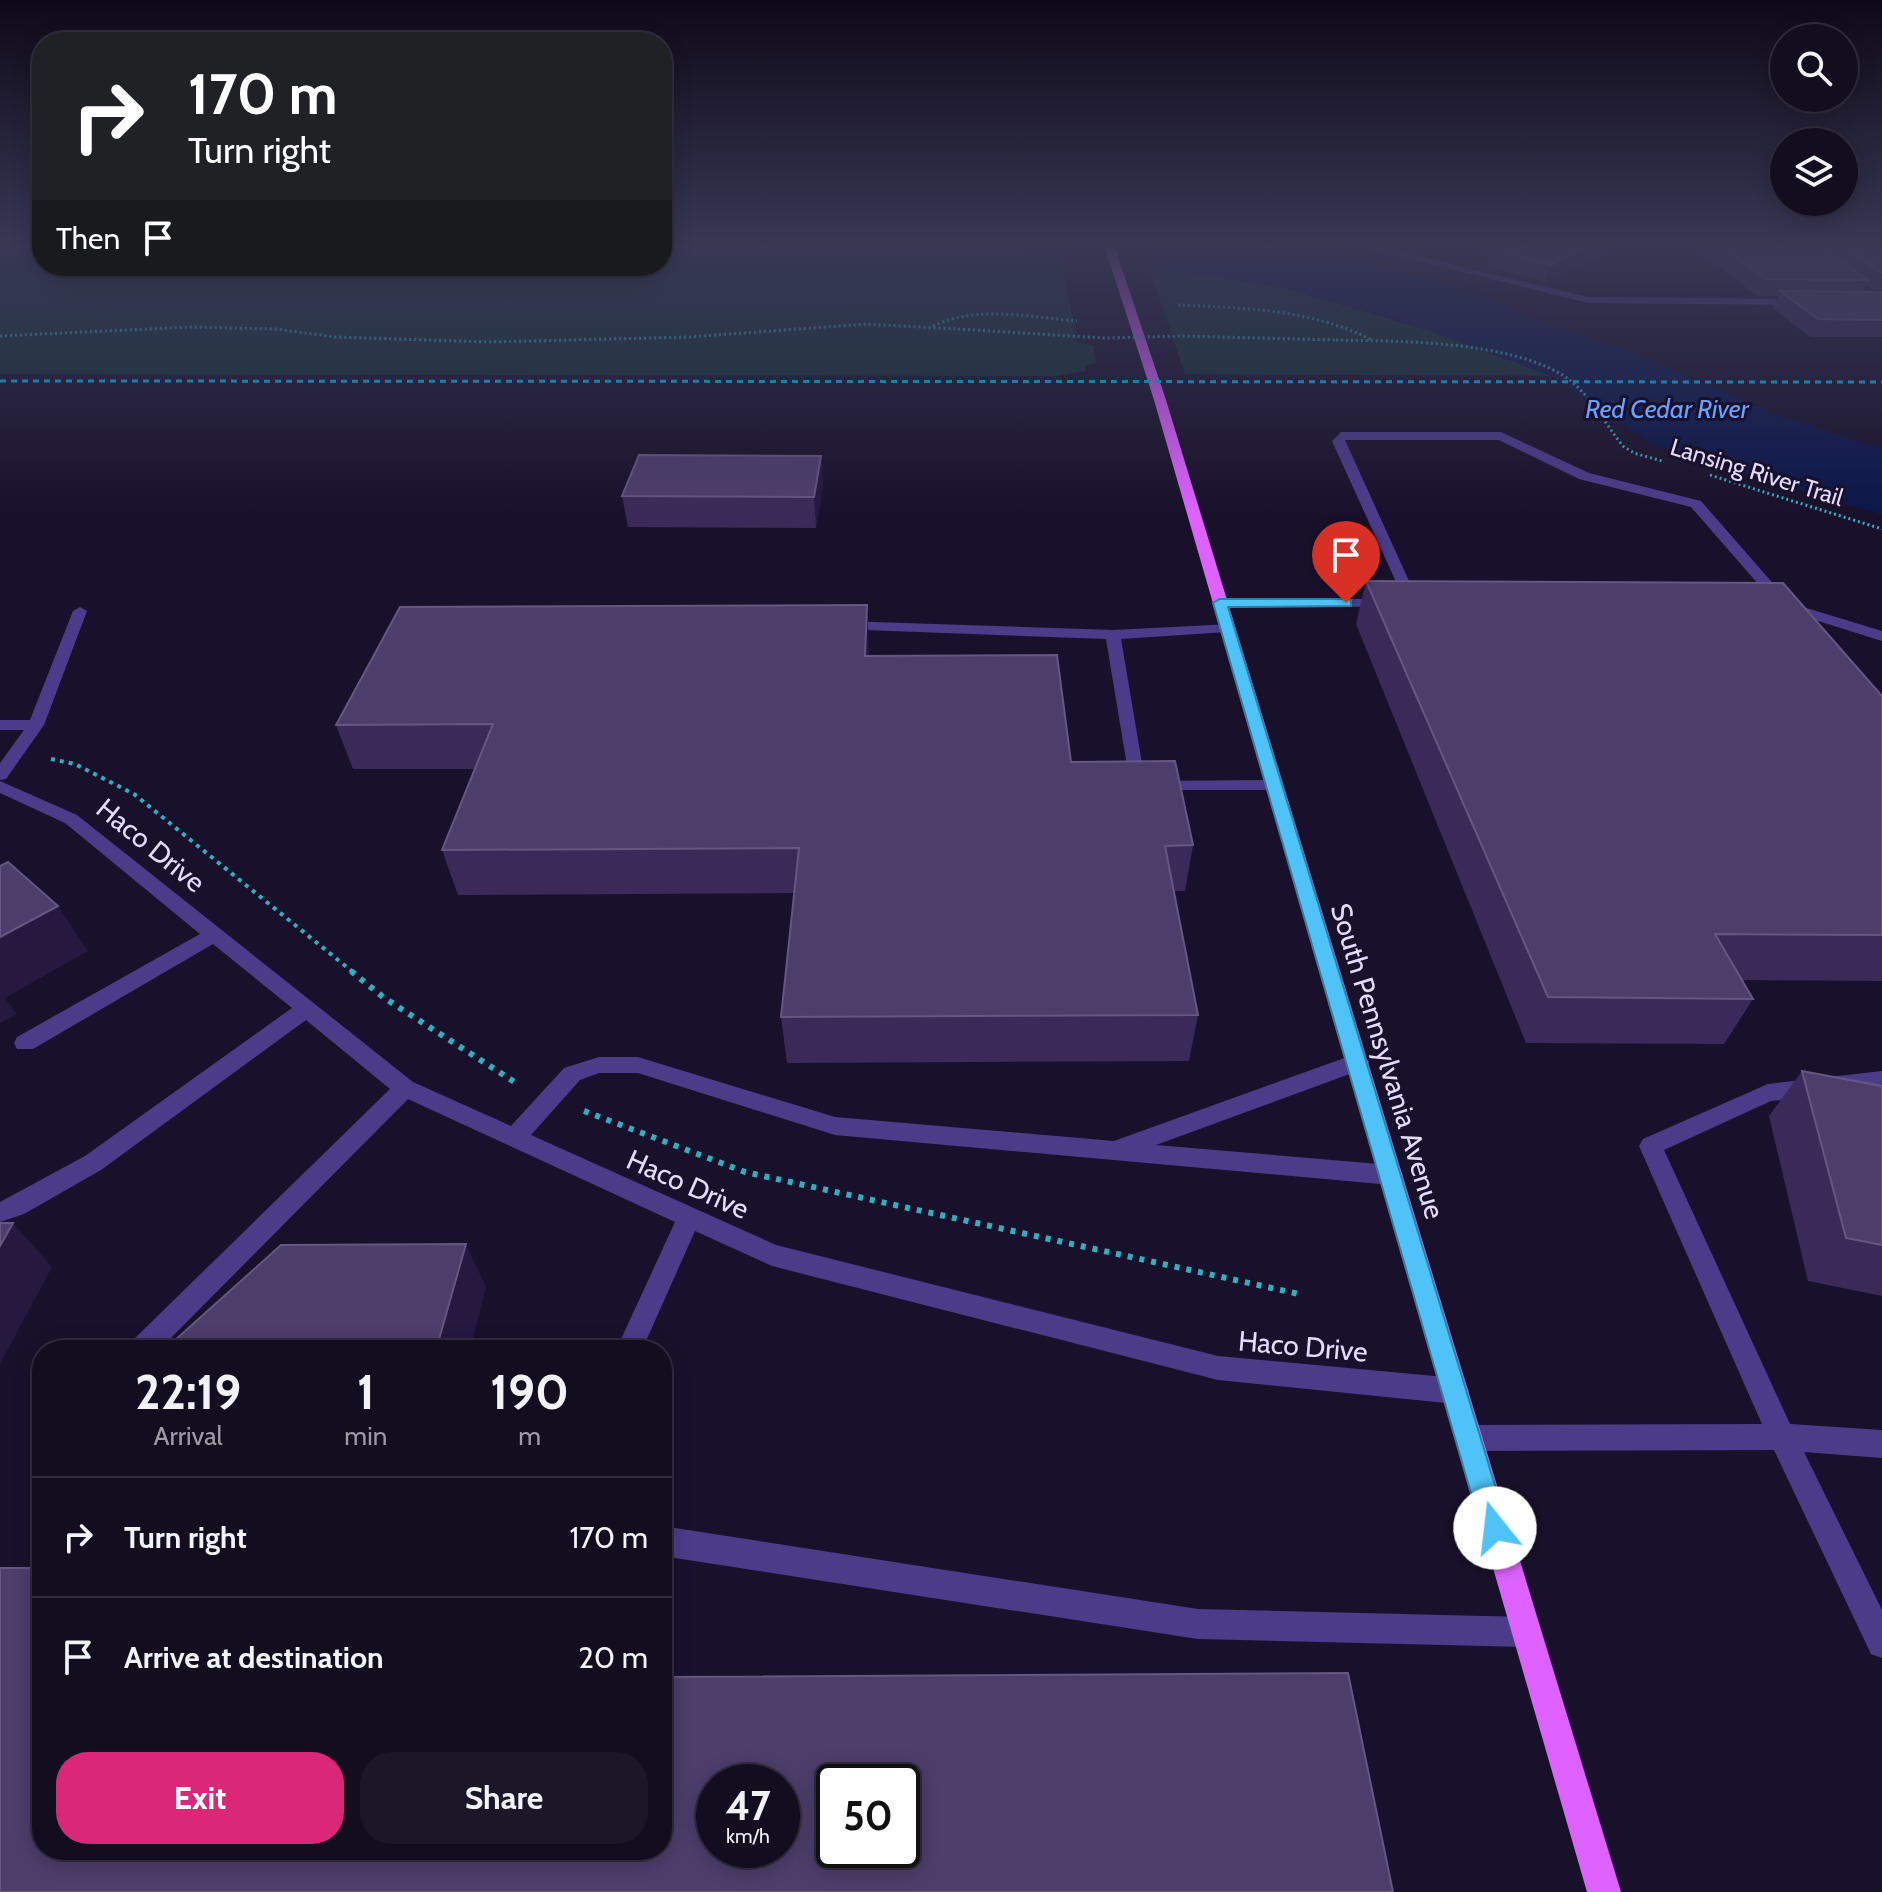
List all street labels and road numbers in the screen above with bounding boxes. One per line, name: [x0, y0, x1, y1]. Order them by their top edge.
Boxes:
street label: Lansing River Trail: [1667, 432, 1847, 512]
street label: Haco Drive: [90, 791, 212, 899]
street label: South Pennsylvania Avenue: [1324, 899, 1452, 1223]
street label: Haco Drive: [622, 1142, 754, 1226]
street label: Haco Drive: [1237, 1323, 1369, 1369]

